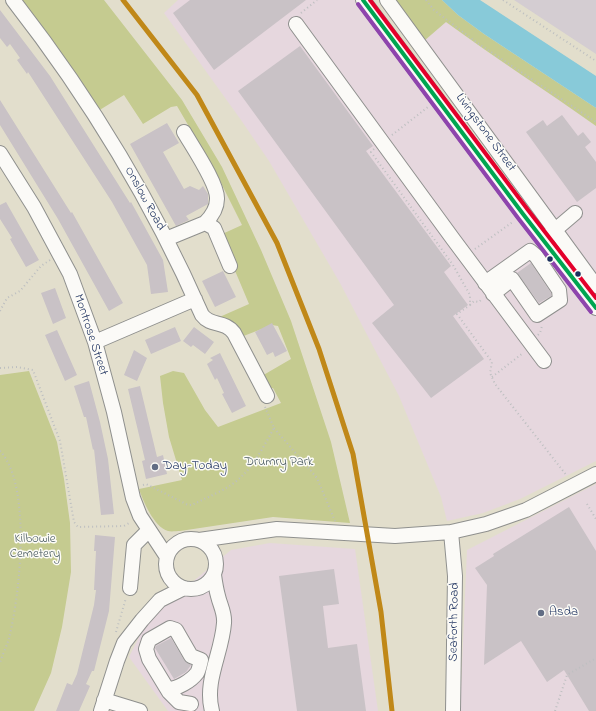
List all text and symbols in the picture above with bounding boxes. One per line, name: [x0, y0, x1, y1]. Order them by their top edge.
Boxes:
street label: Livingstone Street: [451, 91, 519, 175]
street label: Onslow Road: [120, 164, 168, 234]
unlabelled marker: [545, 254, 555, 264]
unlabelled marker: [573, 269, 583, 279]
street label: Montrose Street: [69, 292, 111, 378]
park label: Drumry Park: [244, 455, 314, 471]
place label: Day-Today: [163, 459, 227, 475]
marker: Day-Today: [150, 462, 160, 472]
park label: Kilbowie Cemetery: [10, 532, 60, 563]
street label: Seaforth Road: [447, 582, 463, 662]
place label: Asda: [549, 605, 578, 621]
marker: Asda: [536, 608, 546, 618]

